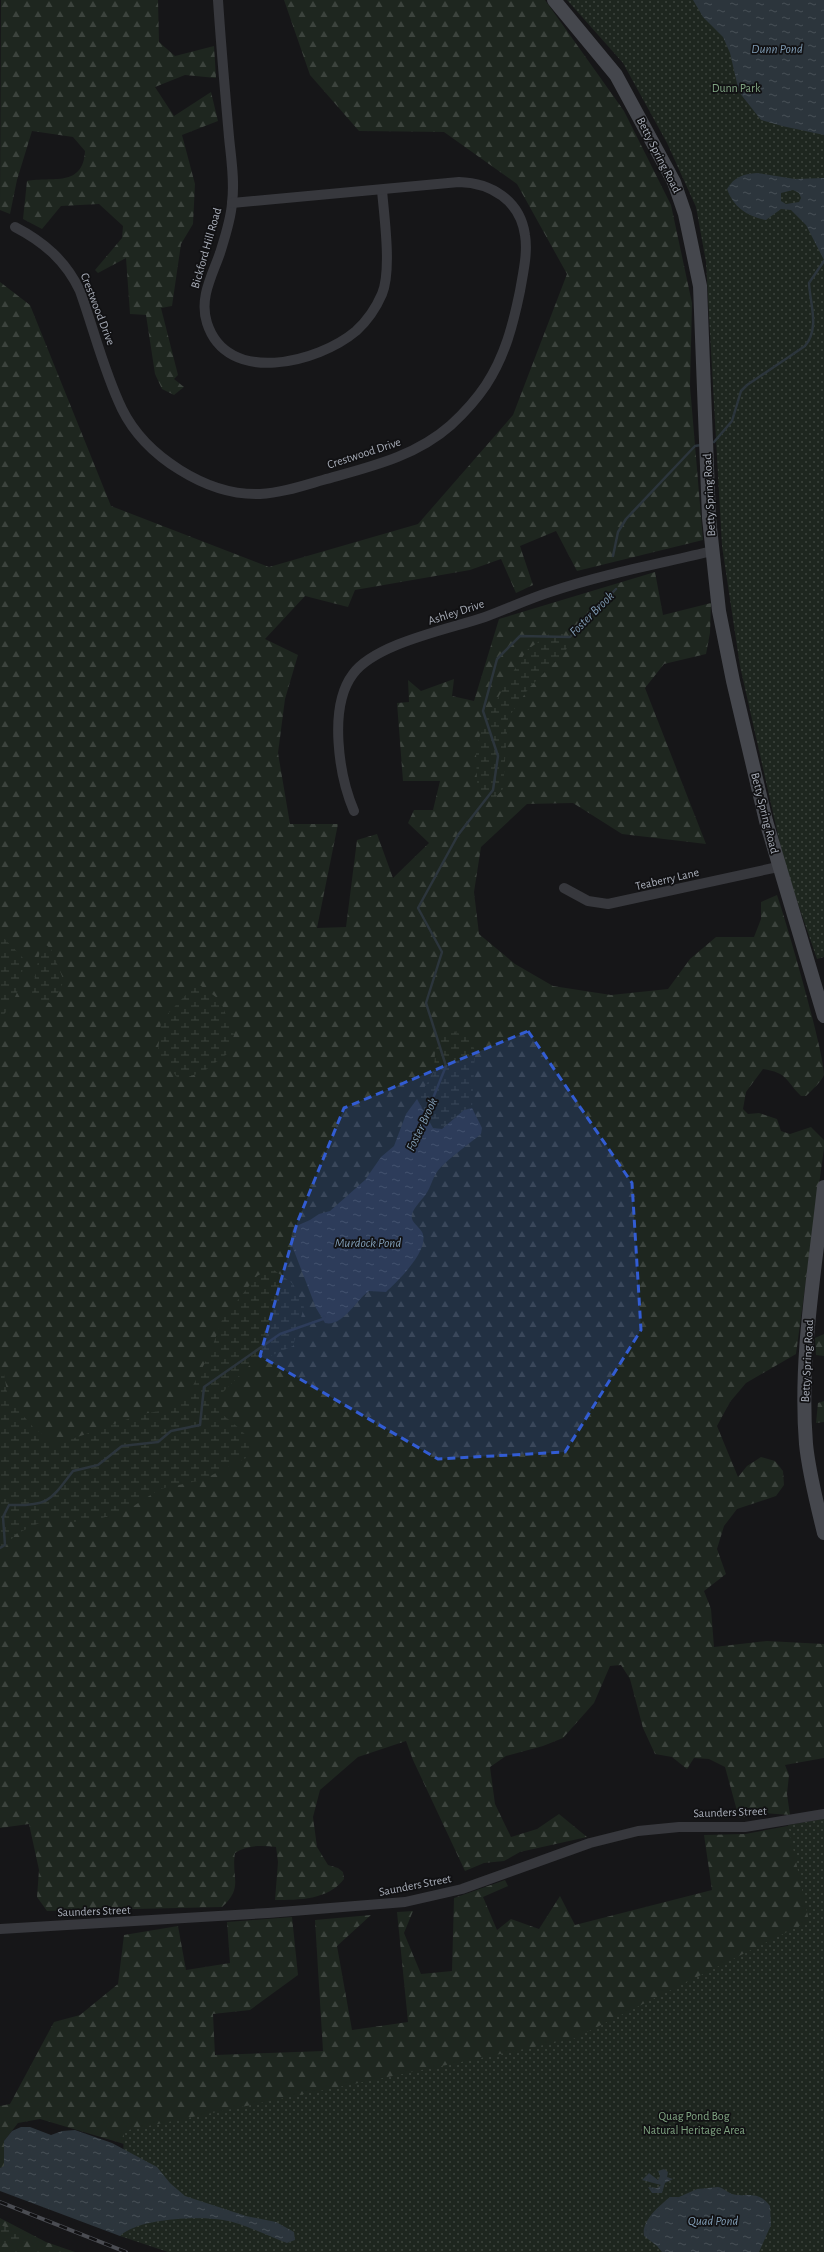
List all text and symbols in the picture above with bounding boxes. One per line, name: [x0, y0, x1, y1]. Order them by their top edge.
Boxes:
water label: Dunn Pond: [751, 43, 803, 56]
park label: Dunn Park: [712, 82, 761, 94]
street label: Betty Spring Road: [634, 115, 683, 195]
street label: Bickford Hill Road: [189, 206, 223, 290]
street label: Crestwood Drive: [79, 271, 117, 347]
street label: Crestwood Drive: [326, 435, 402, 471]
street label: Betty Spring Road: [701, 453, 718, 537]
water label: Foster Brook: [567, 589, 617, 639]
street label: Ashley Drive: [426, 597, 486, 628]
street label: Betty Spring Road: [748, 771, 781, 855]
street label: Teaberry Lane: [634, 866, 700, 893]
water label: Foster Brook: [404, 1096, 440, 1153]
water label: Murdock Pond: [335, 1237, 401, 1250]
street label: Betty Spring Road: [799, 1319, 816, 1403]
street label: Saunders Street: [693, 1805, 767, 1819]
street label: Saunders Street: [378, 1872, 452, 1898]
street label: Saunders Street: [57, 1904, 131, 1918]
park label: Quag Pond Bog Natural Heritage Area: [643, 2110, 746, 2136]
water label: Quad Pond: [688, 2215, 739, 2228]

